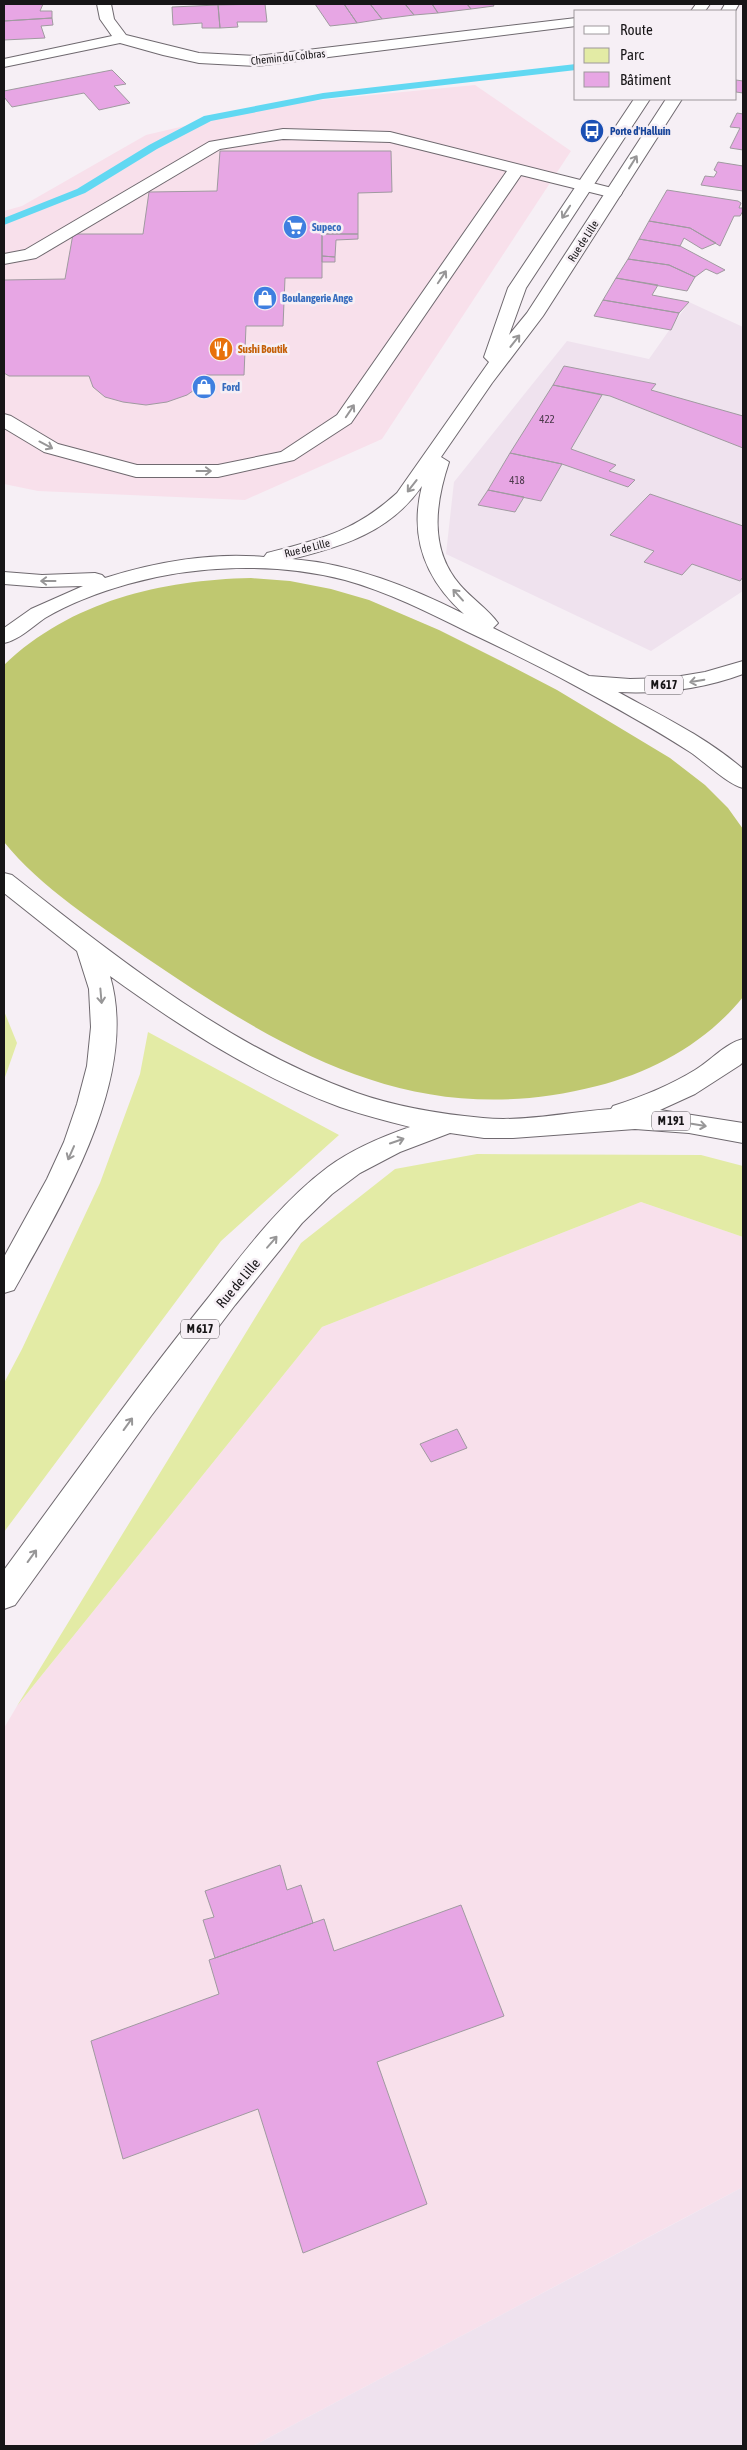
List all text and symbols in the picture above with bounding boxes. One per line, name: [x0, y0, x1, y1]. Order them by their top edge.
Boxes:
legend: [574, 10, 737, 100]
text: Route: [620, 21, 653, 38]
text: Parc: [620, 46, 644, 63]
street label: Chemin du Colbras: [250, 47, 326, 67]
text: Bâtiment: [620, 71, 671, 88]
bus stop icon: Porte d'Halluin: [579, 118, 605, 144]
place label: Porte d'Halluin: [610, 125, 671, 137]
one-way arrow: [629, 155, 639, 169]
one-way arrow: [561, 205, 571, 219]
supermarket icon: Supeco: [282, 214, 308, 240]
street label: Rue de Lille: [565, 218, 601, 264]
place label: Supeco: [312, 221, 341, 233]
one-way arrow: [437, 270, 447, 284]
shop icon: Boulangerie Ange: [252, 285, 278, 311]
place label: Boulangerie Ange: [282, 292, 353, 304]
one-way arrow: [509, 335, 520, 348]
restaurant icon: Sushi Boutik: [208, 336, 234, 362]
place label: Sushi Boutik: [238, 343, 288, 355]
shop icon: Ford: [191, 374, 217, 400]
place label: Ford: [222, 381, 240, 393]
one-way arrow: [345, 404, 355, 418]
house number: 422: [539, 413, 555, 425]
one-way arrow: [38, 441, 53, 450]
one-way arrow: [196, 466, 212, 476]
house number: 418: [509, 474, 525, 486]
one-way arrow: [407, 479, 417, 493]
street label: Rue de Lille: [283, 537, 331, 559]
one-way arrow: [40, 576, 56, 586]
one-way arrow: [452, 589, 464, 602]
road number: M 617: [645, 676, 683, 694]
one-way arrow: [689, 677, 705, 687]
one-way arrow: [96, 988, 106, 1004]
road number: M 191: [652, 1112, 690, 1130]
one-way arrow: [691, 1120, 707, 1130]
one-way arrow: [389, 1136, 405, 1146]
one-way arrow: [65, 1145, 75, 1160]
one-way arrow: [266, 1235, 278, 1248]
street label: Rue de Lille: [213, 1255, 263, 1311]
road number: M 617: [181, 1320, 219, 1338]
one-way arrow: [123, 1417, 133, 1431]
one-way arrow: [27, 1549, 38, 1563]

